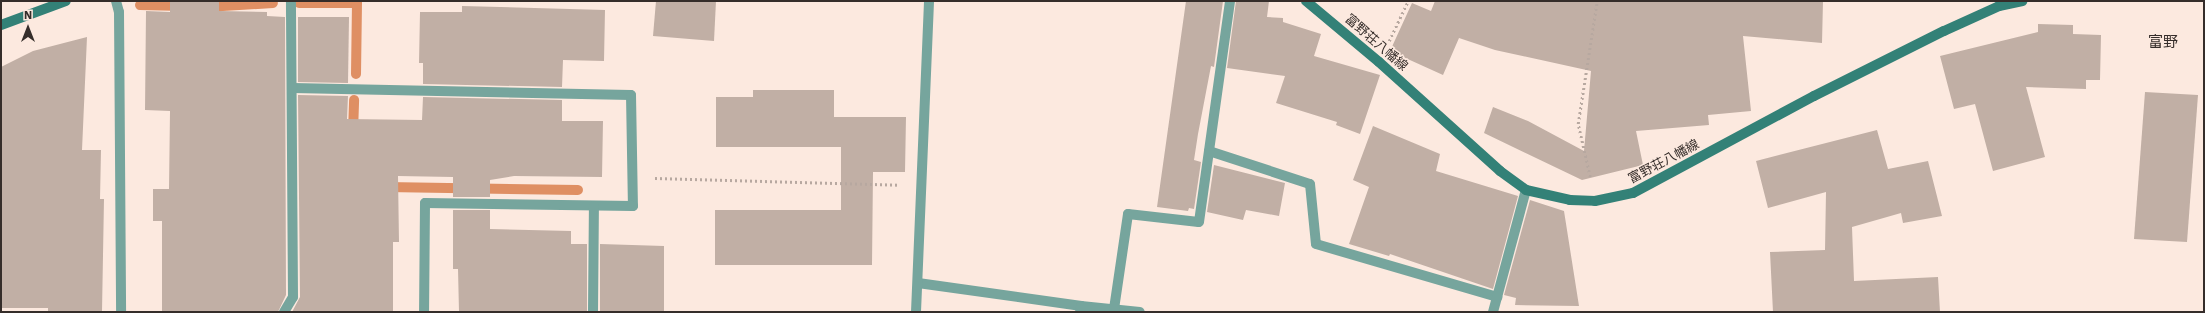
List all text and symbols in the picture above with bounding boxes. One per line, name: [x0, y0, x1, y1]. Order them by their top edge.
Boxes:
north arrow: [8, 8, 48, 48]
text: N: [24, 9, 32, 22]
street label: 富野荘八幡線: [1341, 12, 1411, 74]
district label: 富野: [2148, 34, 2178, 52]
street label: 富野荘八幡線: [1626, 137, 1702, 187]

